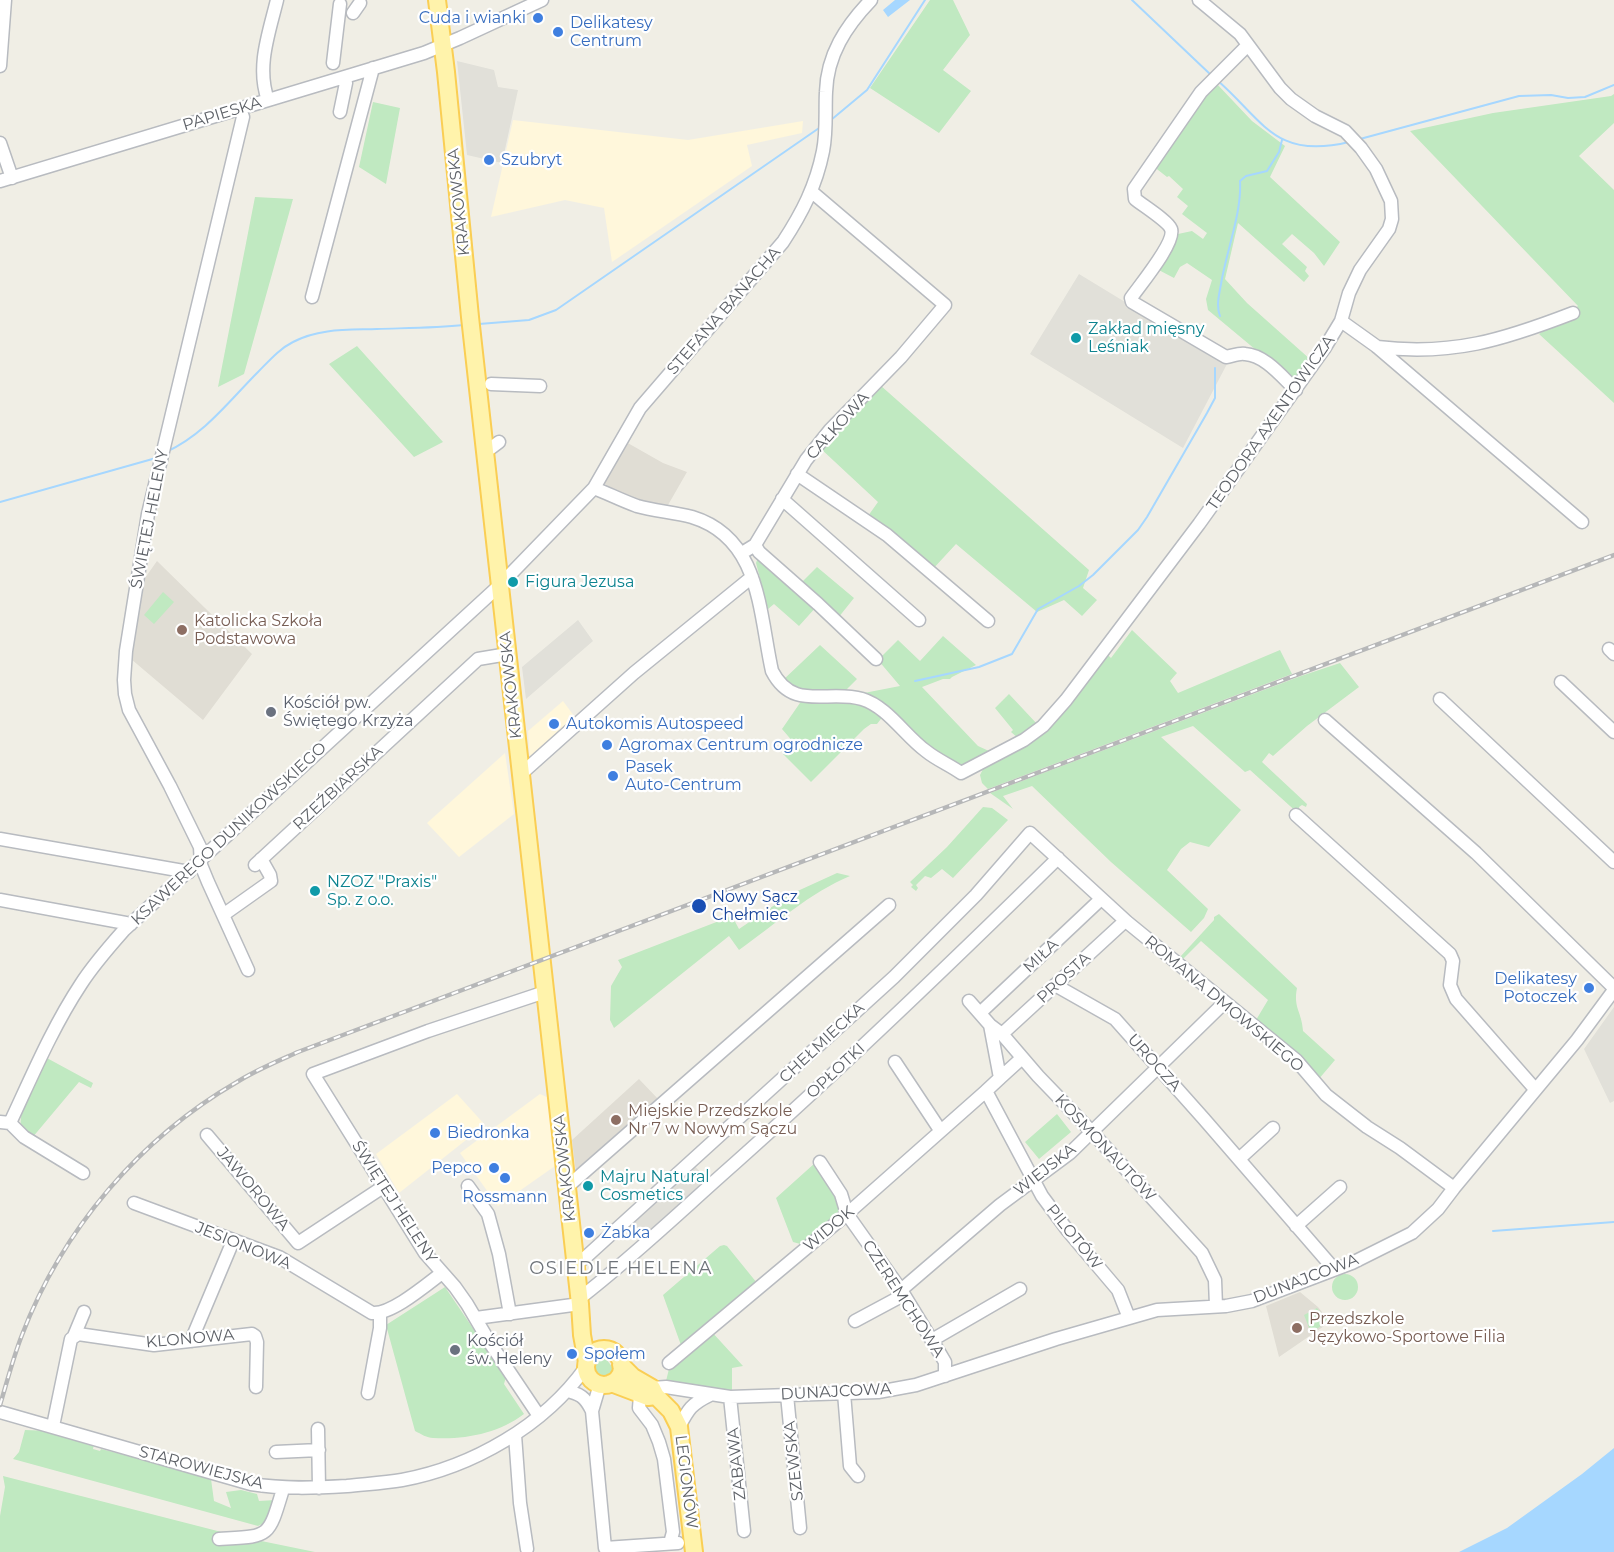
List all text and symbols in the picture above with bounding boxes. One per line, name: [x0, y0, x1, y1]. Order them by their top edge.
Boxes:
place label: Cuda i wianki: [419, 8, 526, 28]
marker: Cuda i wianki: [531, 11, 545, 25]
place label: Delikatesy Centrum: [570, 13, 653, 51]
marker: Delikatesy Centrum: [551, 25, 565, 39]
street label: PAPIESKA: [180, 93, 264, 135]
street label: KRAKOWSKA: [444, 147, 474, 257]
place label: Szubryt: [501, 150, 562, 170]
marker: Szubryt: [482, 153, 496, 167]
street label: STEFANA BANACHA: [663, 243, 785, 379]
place label: Zakład mięsny Leśniak: [1088, 319, 1204, 357]
marker: Zakład mięsny Leśniak: [1069, 331, 1083, 345]
street label: TEODORA AXENTOWICZA: [1203, 332, 1339, 514]
street label: CAŁKOWA: [803, 388, 873, 464]
street label: ŚWIĘTEJ HELENY: [127, 448, 173, 590]
place label: Figura Jezusa: [525, 572, 634, 592]
marker: Figura Jezusa: [506, 575, 520, 589]
place label: Katolicka Szkoła Podstawowa: [194, 611, 323, 649]
marker: Katolicka Szkoła Podstawowa: [175, 623, 189, 637]
street label: KRAKOWSKA: [496, 630, 526, 740]
place label: Kościół pw. Świętego Krzyża: [283, 693, 413, 731]
marker: Kościół pw. Świętego Krzyża: [264, 705, 278, 719]
place label: Autokomis Autospeed: [566, 714, 744, 734]
marker: Autokomis Autospeed: [547, 717, 561, 731]
place label: Agromax Centrum ogrodnicze: [619, 735, 863, 755]
street label: KSAWEREGO DUNIKOWSKIEGO: [127, 738, 331, 930]
marker: Agromax Centrum ogrodnicze: [600, 738, 614, 752]
street label: RZEŹBIARSKA: [289, 742, 387, 834]
place label: Pasek Auto-Centrum: [625, 757, 742, 795]
marker: Pasek Auto-Centrum: [606, 769, 620, 783]
place label: NZOZ "Praxis" Sp. z o.o.: [327, 872, 437, 910]
marker: NZOZ "Praxis" Sp. z o.o.: [308, 884, 322, 898]
place label: Nowy Sącz Chełmiec: [712, 887, 798, 925]
marker: Nowy Sącz Chełmiec: [690, 897, 708, 915]
street label: ROMANA DMOWSKIEGO: [1140, 932, 1308, 1076]
street label: MIŁA: [1019, 935, 1063, 977]
street label: PROSTA: [1033, 948, 1095, 1008]
place label: Delikatesy Potoczek: [1494, 969, 1577, 1007]
marker: Delikatesy Potoczek: [1582, 981, 1596, 995]
street label: CHEŁMIECKA: [776, 999, 868, 1087]
street label: UROCZA: [1123, 1030, 1185, 1096]
street label: OPŁOTKI: [803, 1039, 869, 1103]
street label: KOSMONAUTÓW: [1050, 1091, 1160, 1205]
place label: Miejskie Przedszkole Nr 7 w Nowym Sączu: [628, 1101, 797, 1139]
street label: KRAKOWSKA: [550, 1113, 580, 1223]
marker: Miejskie Przedszkole Nr 7 w Nowym Sączu: [609, 1113, 623, 1127]
place label: Biedronka: [447, 1123, 530, 1143]
marker: Biedronka: [428, 1126, 442, 1140]
street label: ŚWIĘTEJ HELENY: [347, 1137, 441, 1267]
street label: WIEJSKA: [1010, 1140, 1080, 1200]
street label: JAWOROWA: [213, 1143, 293, 1235]
place label: Pepco: [431, 1158, 482, 1178]
marker: Pepco: [487, 1161, 501, 1175]
place label: Majru Natural Cosmetics: [600, 1167, 710, 1205]
marker: Rossmann: [498, 1171, 512, 1185]
marker: Majru Natural Cosmetics: [581, 1179, 595, 1193]
place label: Rossmann: [462, 1187, 548, 1207]
street label: PILOTÓW: [1042, 1200, 1106, 1274]
street label: WIDOK: [800, 1202, 858, 1256]
street label: JESIONOWA: [192, 1218, 294, 1274]
place label: Żabka: [601, 1223, 651, 1243]
marker: Żabka: [582, 1226, 596, 1240]
street label: CZEREMCHOWA: [858, 1237, 948, 1361]
street label: DUNAJCOWA: [1251, 1250, 1361, 1308]
district label: OSIEDLE HELENA: [529, 1258, 713, 1280]
place label: Przedszkole Językowo-Sportowe Filia: [1309, 1309, 1506, 1347]
marker: Przedszkole Językowo-Sportowe Filia: [1290, 1321, 1304, 1335]
street label: KLONOWA: [145, 1326, 235, 1352]
place label: Kościół św. Heleny: [467, 1331, 552, 1369]
marker: Kościół św. Heleny: [448, 1343, 462, 1357]
place label: Społem: [584, 1344, 646, 1364]
marker: Społem: [565, 1347, 579, 1361]
street label: DUNAJCOWA: [780, 1380, 892, 1404]
street label: SZEWSKA: [780, 1420, 808, 1502]
street label: ZABAWA: [724, 1426, 750, 1502]
street label: LEGIONÓW: [671, 1434, 701, 1530]
street label: STAROWIEJSKA: [137, 1442, 265, 1494]

